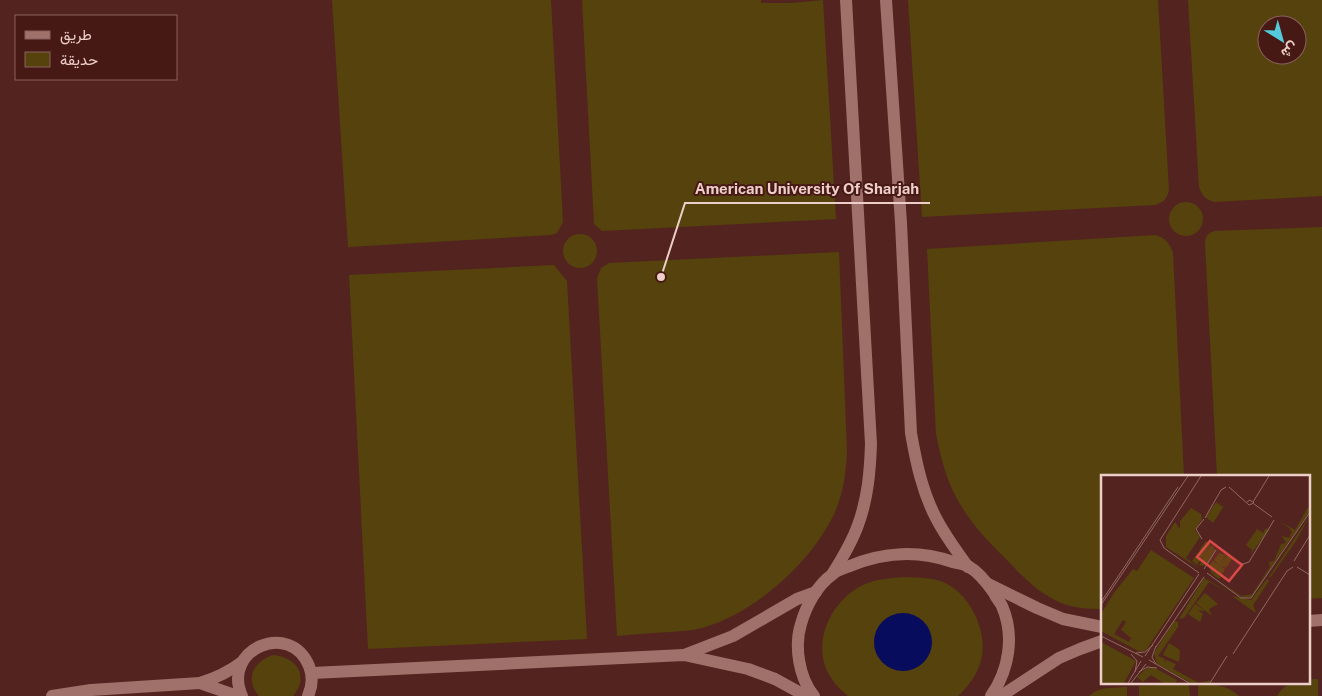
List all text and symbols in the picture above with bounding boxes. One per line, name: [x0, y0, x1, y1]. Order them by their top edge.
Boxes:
legend: [15, 15, 178, 80]
north arrow: [1257, 15, 1307, 65]
text: طريق: [60, 26, 92, 45]
text: ش: [1278, 38, 1301, 62]
text: حديقة: [60, 51, 98, 69]
callout: American University Of Sharjah: [685, 173, 930, 203]
text: American University Of Sharjah: [695, 180, 919, 197]
inset map: [1101, 475, 1310, 684]

